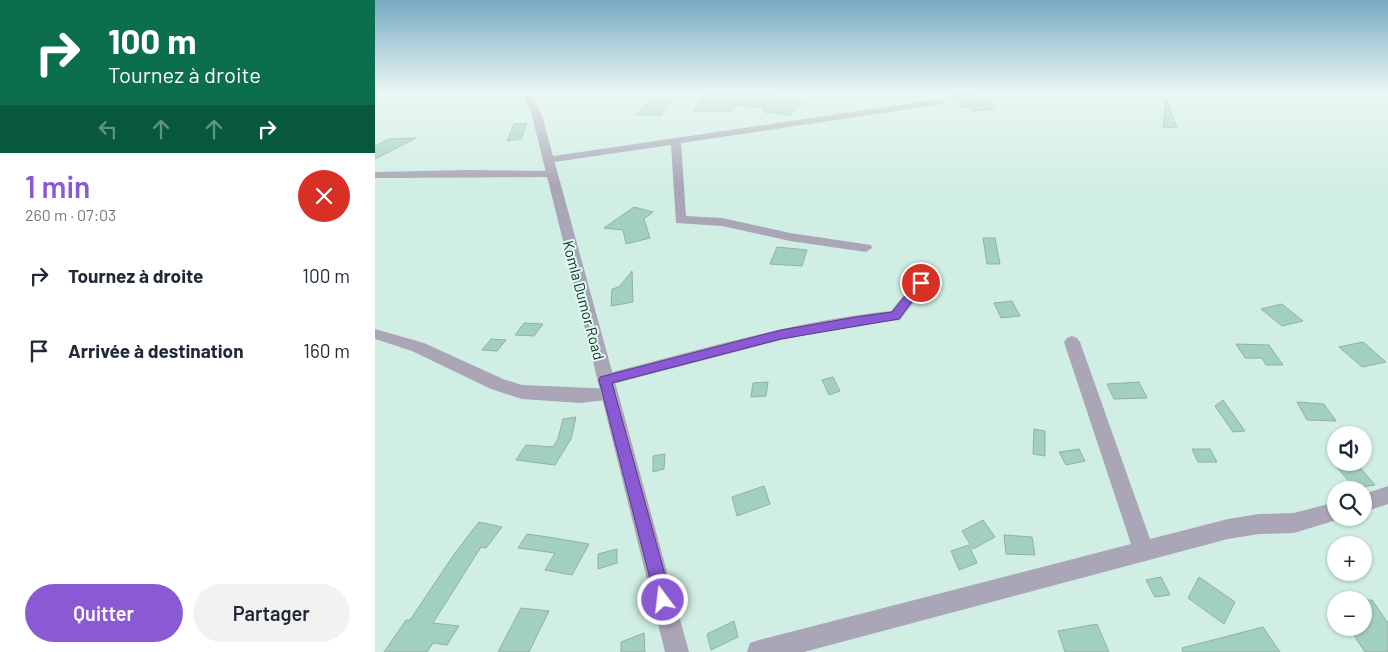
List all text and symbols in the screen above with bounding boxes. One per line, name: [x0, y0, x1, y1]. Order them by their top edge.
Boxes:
text: 100 m: [108, 19, 197, 61]
icon: right: [25, 20, 90, 85]
text: Tournez à droite: [108, 61, 261, 87]
icon: left: [94, 115, 122, 143]
icon: ahead: [147, 115, 175, 143]
icon: ahead: [200, 115, 228, 143]
icon: right: [253, 115, 281, 143]
text: 1 min: [25, 168, 90, 204]
button: close: [298, 170, 350, 222]
text: 260 m · 07:03: [25, 205, 116, 224]
street label: Komla Dumor Road: [559, 238, 609, 362]
icon: right: [25, 262, 53, 290]
pin: [900, 262, 942, 304]
text: Tournez à droite: [68, 264, 204, 287]
text: 100 m: [302, 264, 350, 287]
icon: arrive: [907, 269, 935, 297]
icon: arrive: [25, 337, 53, 365]
text: Arrivée à destination: [68, 339, 244, 362]
text: 160 m: [303, 339, 350, 362]
map controls: [1327, 426, 1372, 636]
button: sound: [1327, 426, 1372, 471]
button: search: [1327, 481, 1372, 526]
button: +: [1327, 536, 1372, 581]
position arrow: [636, 573, 688, 625]
button: Quitter: [25, 584, 183, 642]
button: Partager: [193, 584, 350, 642]
button: −: [1327, 591, 1372, 636]

